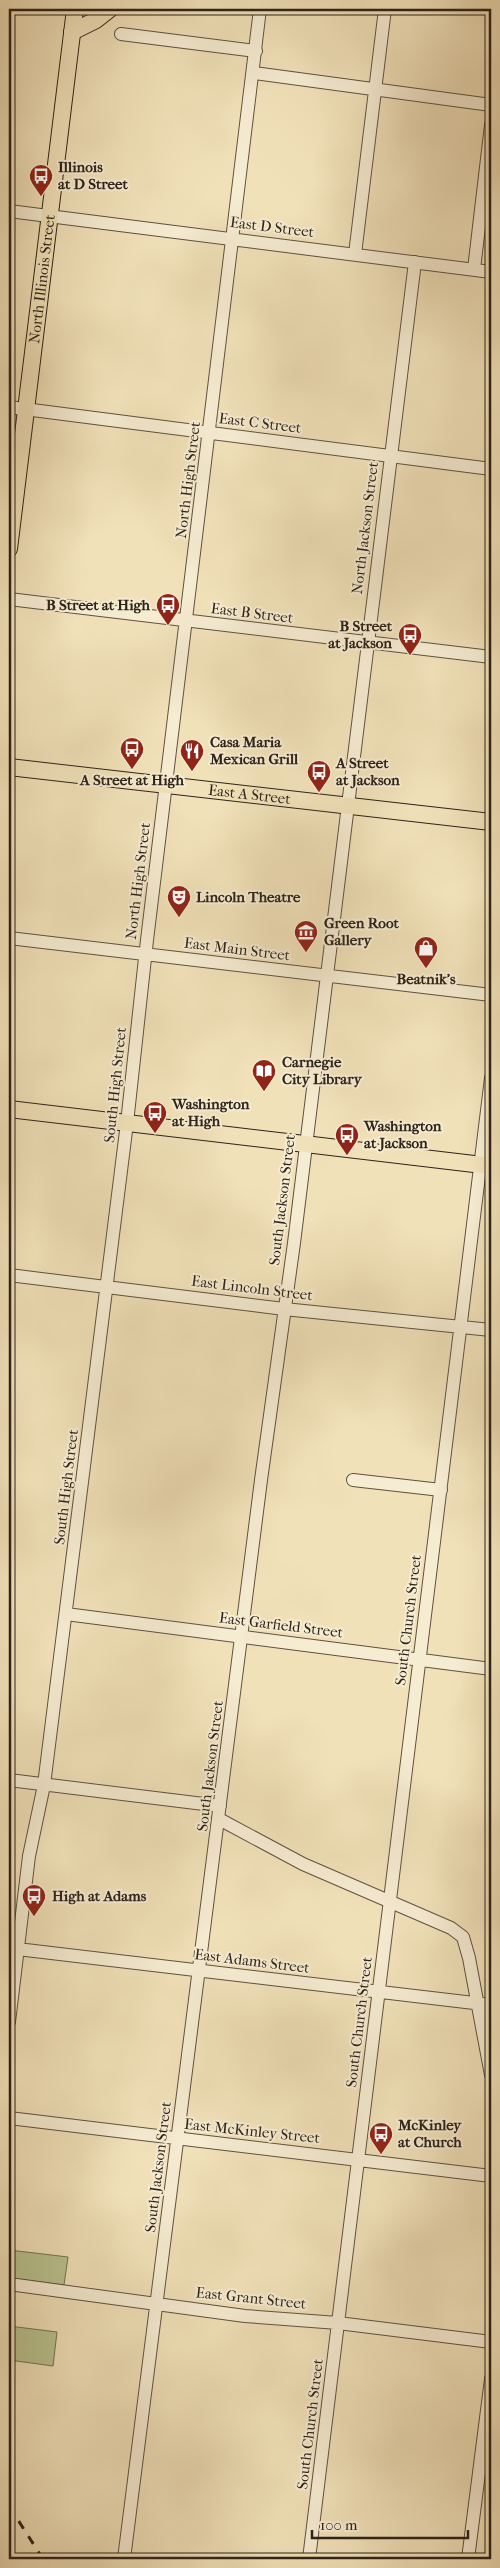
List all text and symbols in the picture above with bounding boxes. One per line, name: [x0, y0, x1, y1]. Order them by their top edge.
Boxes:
place label: Illinois at D Street: [58, 158, 128, 193]
bus stop icon: Illinois at D Street: [28, 163, 54, 197]
street label: North Illinois Street: [25, 213, 59, 344]
street label: East D Street: [229, 213, 316, 241]
street label: East C Street: [218, 409, 303, 437]
street label: North High Street: [172, 420, 204, 539]
street label: North Jackson Street: [348, 460, 382, 595]
bus stop icon: B Street at High: [155, 592, 181, 626]
place label: B Street at High: [46, 596, 151, 614]
street label: East B Street: [210, 599, 295, 627]
place label: B Street at Jackson: [328, 617, 393, 652]
bus stop icon: B Street at Jackson: [397, 622, 423, 656]
place label: Casa Maria Mexican Grill: [209, 733, 299, 768]
bus stop icon: A Street at High: [119, 736, 145, 770]
restaurant icon: Casa Maria Mexican Grill: [179, 738, 205, 772]
place label: A Street at Jackson: [335, 754, 400, 789]
bus stop icon: A Street at Jackson: [306, 759, 332, 793]
place label: A Street at High: [79, 771, 185, 789]
street label: East A Street: [207, 781, 292, 808]
street label: North High Street: [122, 821, 154, 940]
theatre icon: Lincoln Theatre: [166, 884, 192, 918]
place label: Lincoln Theatre: [196, 888, 301, 906]
place label: Green Root Gallery: [324, 914, 399, 949]
museum icon: Green Root Gallery: [293, 919, 319, 953]
street label: East Main Street: [183, 934, 292, 965]
shop icon: Beatnik's: [413, 935, 439, 969]
place label: Beatnik's: [397, 970, 456, 988]
street label: South High Street: [100, 1026, 130, 1144]
place label: Carnegie City Library: [282, 1053, 363, 1088]
library icon: Carnegie City Library: [251, 1058, 277, 1092]
place label: Washington at High: [171, 1095, 250, 1130]
bus stop icon: Washington at High: [142, 1100, 168, 1134]
place label: Washington at Jackson: [363, 1117, 442, 1152]
bus stop icon: Washington at Jackson: [334, 1122, 360, 1156]
street label: South Jackson Street: [265, 1133, 299, 1266]
street label: East Lincoln Street: [190, 1272, 314, 1304]
street label: South High Street: [50, 1428, 82, 1546]
street label: South Church Street: [391, 1553, 425, 1686]
street label: East Garfield Street: [218, 1608, 345, 1642]
street label: South Jackson Street: [193, 1699, 227, 1832]
bus stop icon: High at Adams: [21, 1883, 47, 1917]
place label: High at Adams: [52, 1887, 147, 1905]
street label: East Adams Street: [193, 1945, 311, 1977]
street label: South Church Street: [342, 1955, 376, 2088]
street label: South Jackson Street: [141, 2100, 175, 2233]
street label: East McKinley Street: [183, 2115, 321, 2147]
place label: McKinley at Church: [397, 2116, 462, 2151]
bus stop icon: McKinley at Church: [368, 2121, 394, 2155]
street label: East Grant Street: [195, 2283, 308, 2313]
street label: South Church Street: [293, 2357, 327, 2490]
scale bar: [312, 2508, 469, 2540]
text: 100 m: [320, 2516, 358, 2534]

